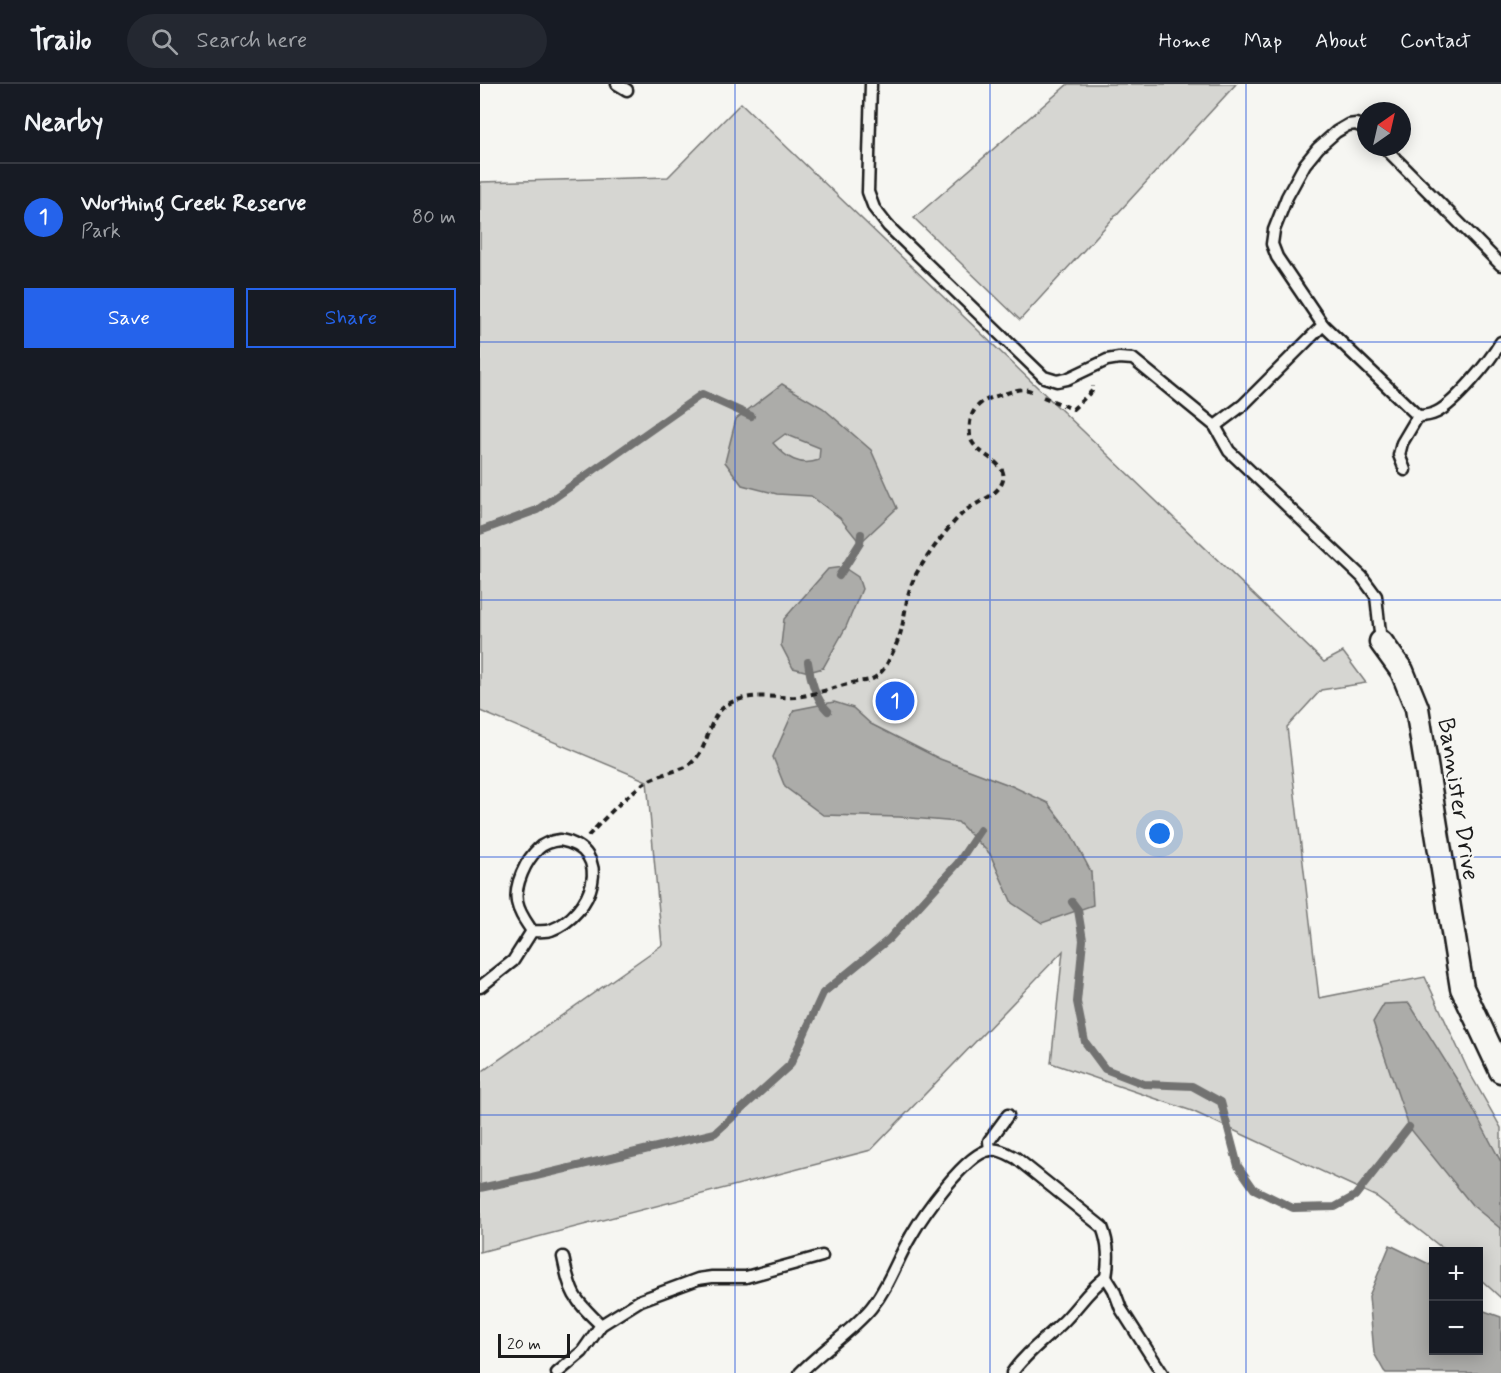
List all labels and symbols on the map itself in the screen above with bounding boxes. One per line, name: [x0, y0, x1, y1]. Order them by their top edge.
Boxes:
north arrow: [1357, 102, 1411, 156]
pin: 1: [876, 678, 914, 724]
street label: Bannister Drive: [1429, 716, 1486, 883]
your location: [1145, 819, 1174, 848]
scale bar: [498, 1331, 570, 1358]

